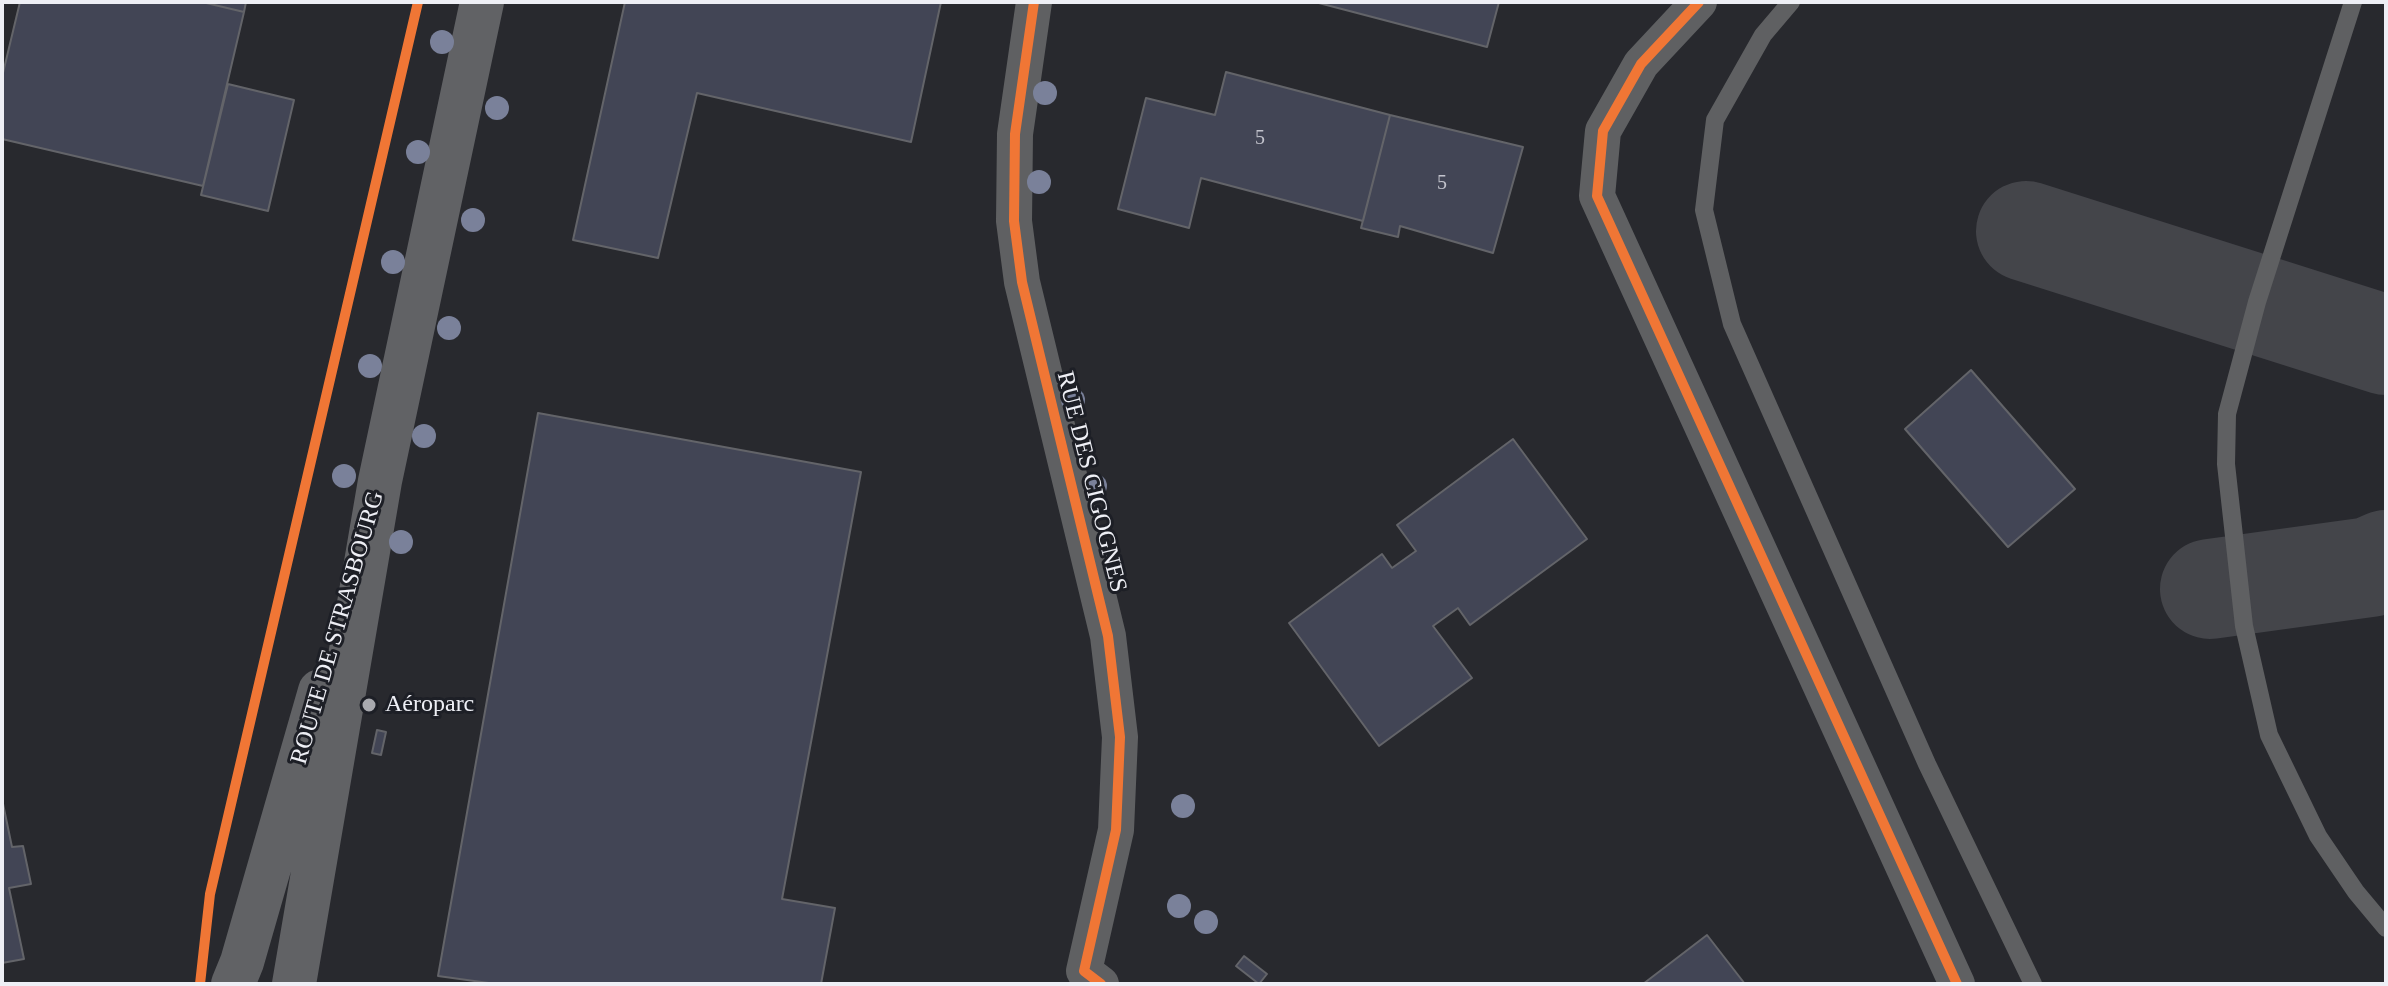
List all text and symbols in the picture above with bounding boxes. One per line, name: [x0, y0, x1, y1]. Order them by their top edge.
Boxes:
house number: 5: [1255, 127, 1265, 151]
house number: 5: [1437, 172, 1447, 196]
street label: RUE DES CIGOGNES: [1050, 369, 1132, 595]
street label: ROUTE DE STRASBOURG: [285, 488, 391, 768]
place label: Aéroparc: [385, 691, 474, 719]
marker: Aéroparc: [360, 696, 378, 714]

